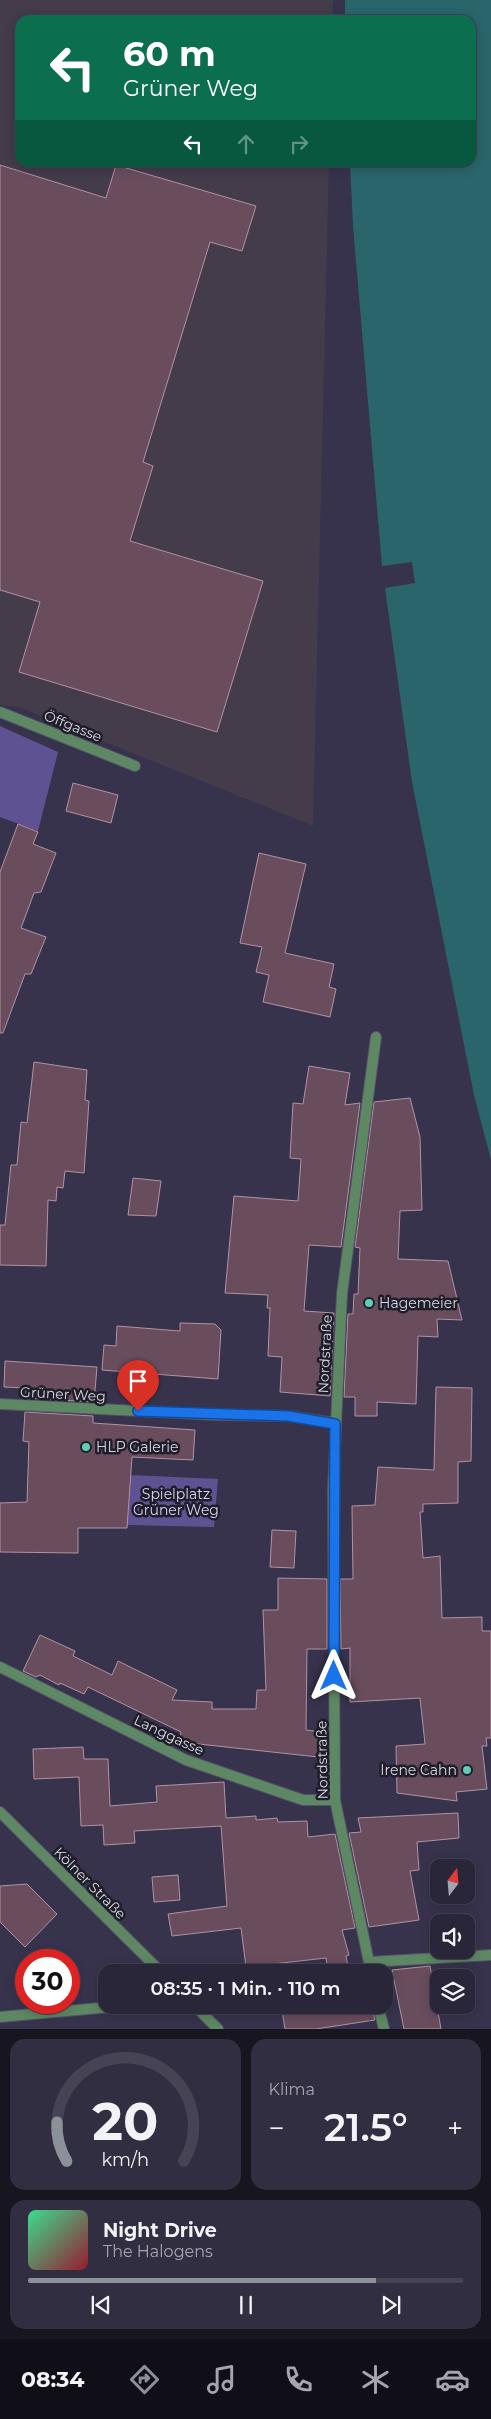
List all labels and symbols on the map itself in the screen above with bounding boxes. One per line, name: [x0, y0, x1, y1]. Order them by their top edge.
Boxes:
street label: Öffgasse: [41, 706, 105, 746]
place label: Hagemeier: [379, 1294, 458, 1312]
marker: Hagemeier: [363, 1297, 375, 1309]
street label: Nordstraße: [314, 1314, 336, 1394]
pin: [117, 1360, 159, 1411]
street label: Grüner Weg: [20, 1383, 106, 1405]
place label: HLP Galerie: [96, 1438, 178, 1456]
marker: HLP Galerie: [80, 1441, 92, 1453]
park label: Spielplatz Grüner Weg: [133, 1485, 219, 1519]
position arrow: [307, 1649, 359, 1701]
street label: Langgasse: [131, 1711, 207, 1759]
street label: Nordstraße: [312, 1720, 332, 1800]
place label: Irene Cahn: [380, 1761, 457, 1779]
marker: Irene Cahn: [461, 1764, 473, 1776]
street label: Kölner Straße: [50, 1843, 130, 1923]
north arrow: [430, 1859, 475, 1904]
speed limit sign: 30: [15, 1949, 80, 2014]

